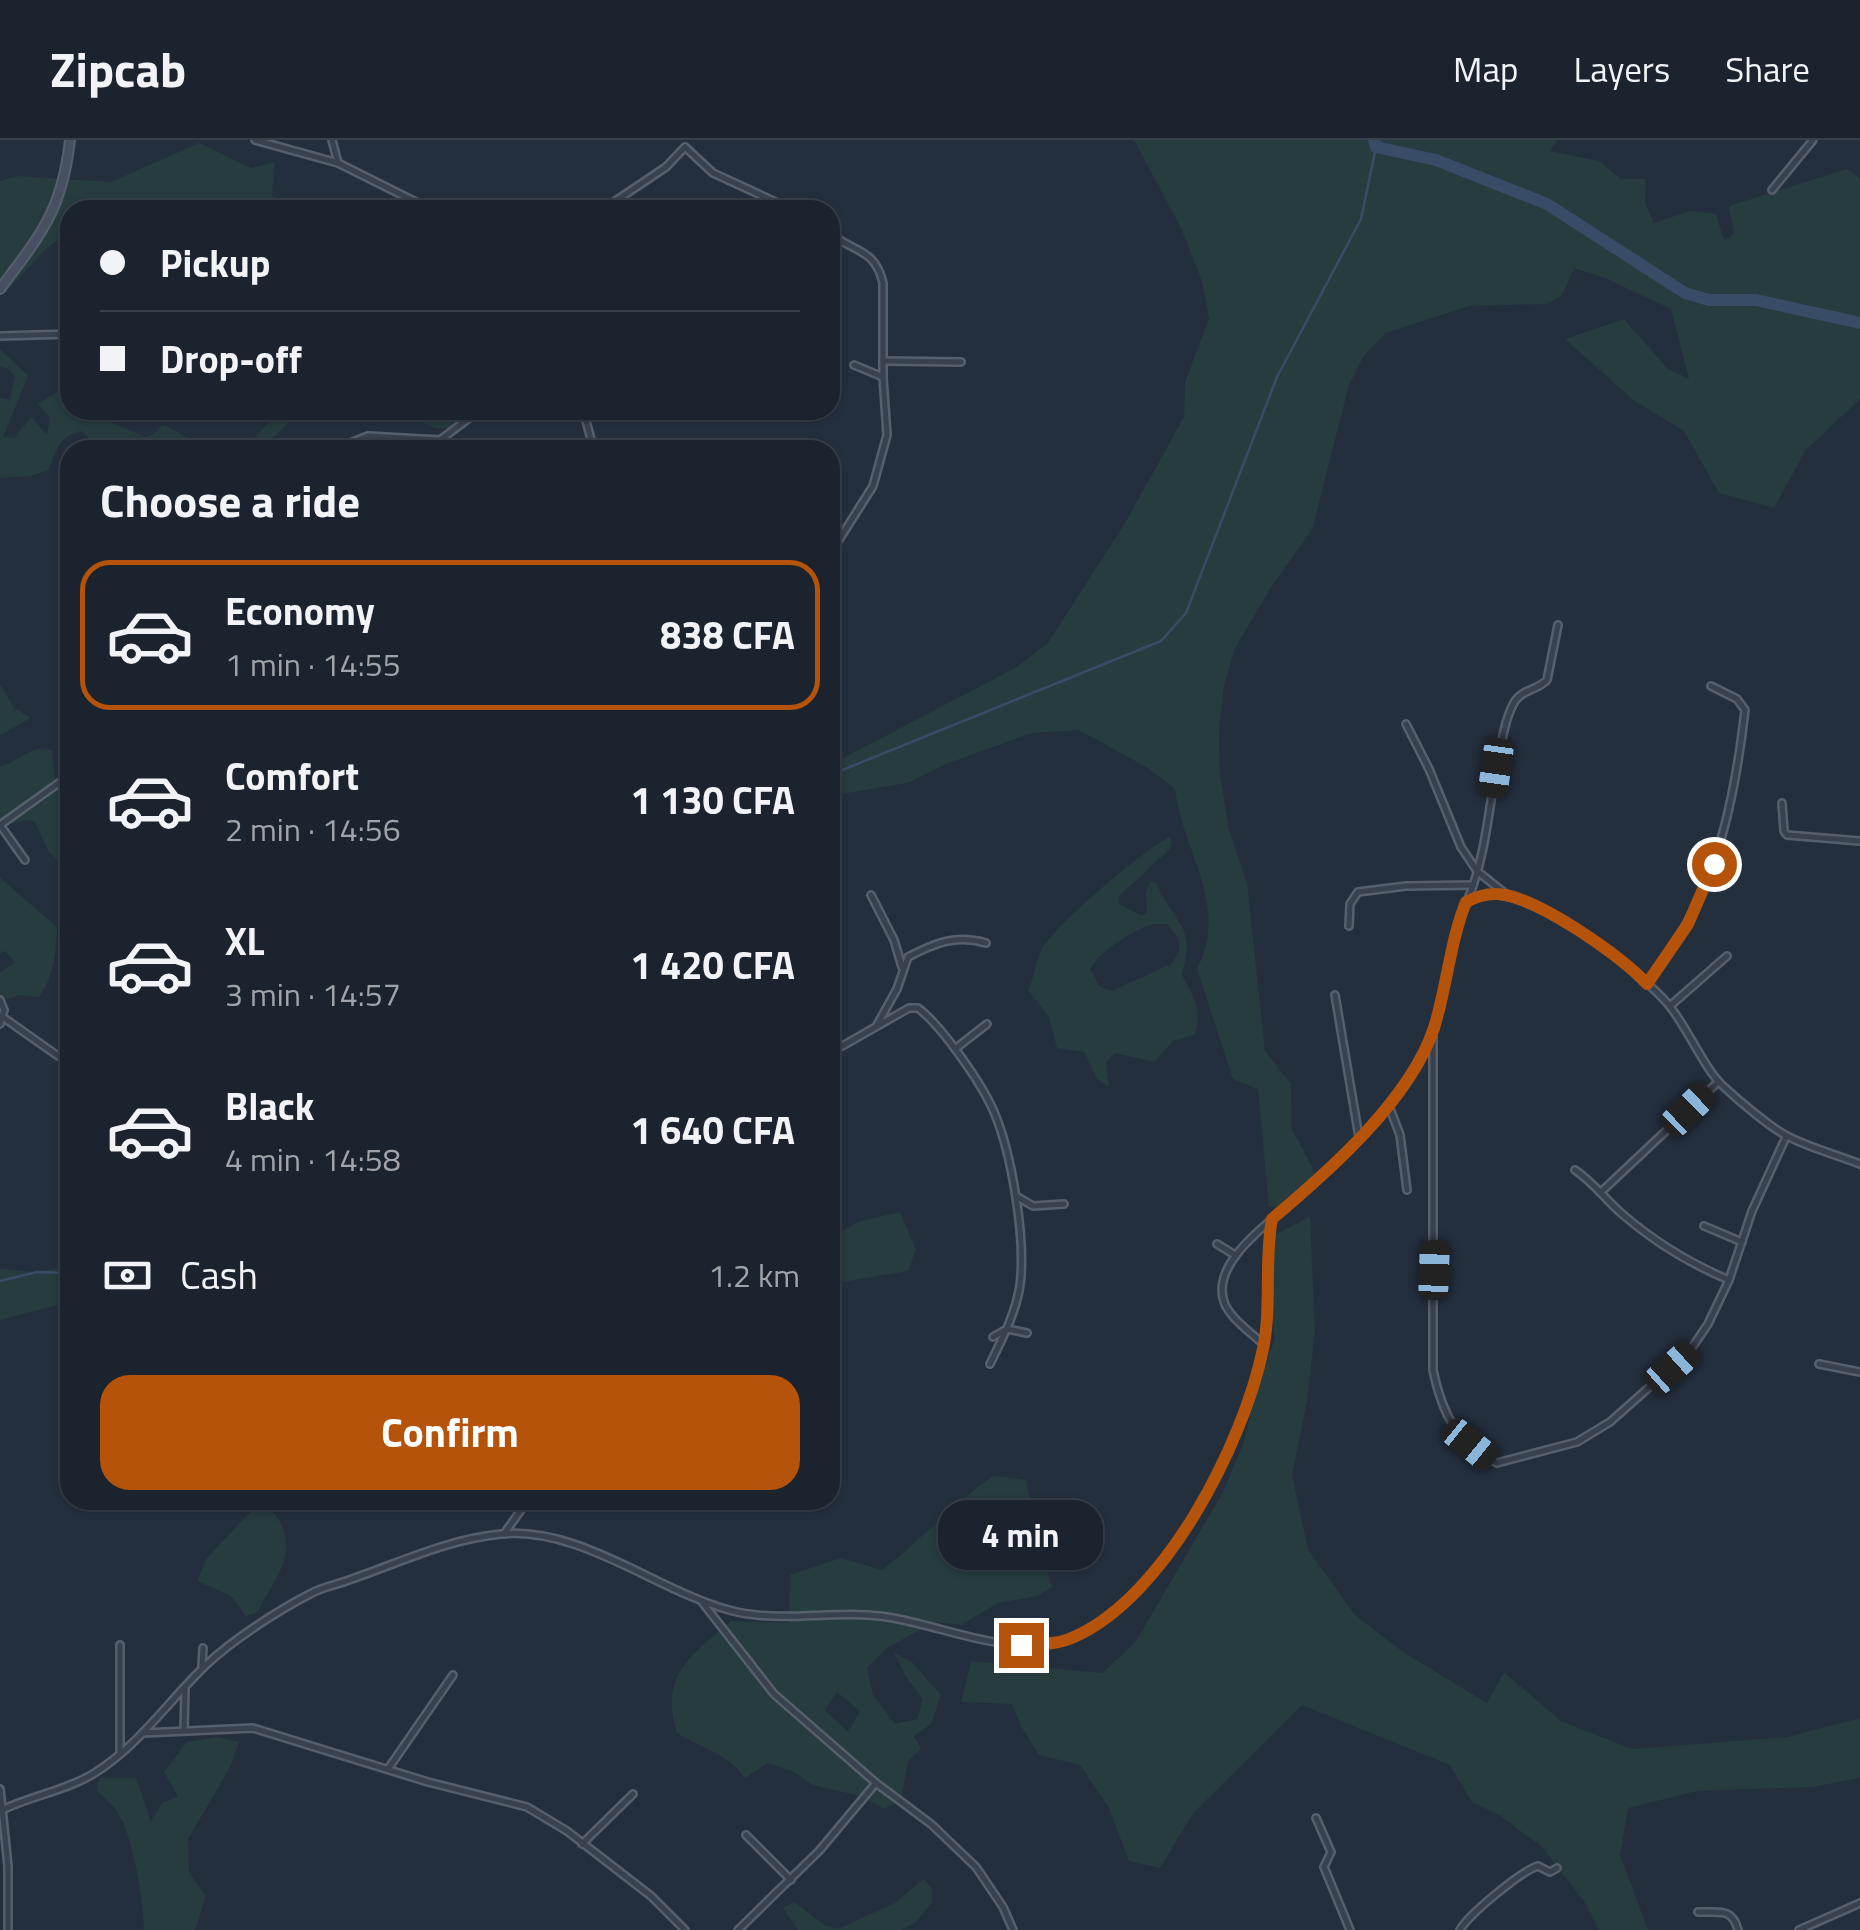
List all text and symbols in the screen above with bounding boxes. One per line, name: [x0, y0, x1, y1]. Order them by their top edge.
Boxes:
text: Zipcab: [50, 33, 186, 106]
text: Map: [1453, 42, 1518, 96]
text: Layers: [1573, 42, 1670, 96]
text: Share: [1725, 42, 1810, 96]
text: Pickup: [160, 234, 270, 292]
text: Drop-off: [160, 330, 302, 388]
text: Choose a ride: [100, 466, 360, 534]
text: Economy: [225, 582, 375, 640]
icon: car: [105, 590, 195, 680]
text: 838 CFA: [660, 606, 795, 664]
text: 1 min · 14:55: [225, 640, 401, 688]
car: [1477, 736, 1515, 800]
text: Comfort: [225, 747, 359, 805]
icon: car: [105, 755, 195, 845]
text: 1 130 CFA: [630, 771, 795, 829]
text: 2 min · 14:56: [225, 805, 401, 853]
route start: [1692, 842, 1737, 887]
text: XL: [225, 912, 265, 970]
icon: car: [105, 920, 195, 1010]
text: 1 420 CFA: [630, 936, 795, 994]
text: 3 min · 14:57: [225, 970, 401, 1018]
text: Black: [225, 1077, 314, 1135]
car: [1656, 1078, 1720, 1142]
icon: car: [105, 1085, 195, 1175]
text: 1 640 CFA: [630, 1101, 795, 1159]
text: 4 min · 14:58: [225, 1135, 401, 1183]
car: [1418, 1239, 1450, 1301]
text: Cash: [180, 1246, 258, 1304]
icon: cash: [100, 1248, 155, 1303]
text: 1.2 km: [708, 1251, 800, 1299]
car: [1640, 1337, 1704, 1399]
button: Confirm: [100, 1375, 800, 1490]
car: [1437, 1413, 1503, 1475]
callout: 4 min: [938, 1500, 1104, 1570]
text: 4 min: [982, 1511, 1059, 1559]
route end: [999, 1623, 1044, 1668]

